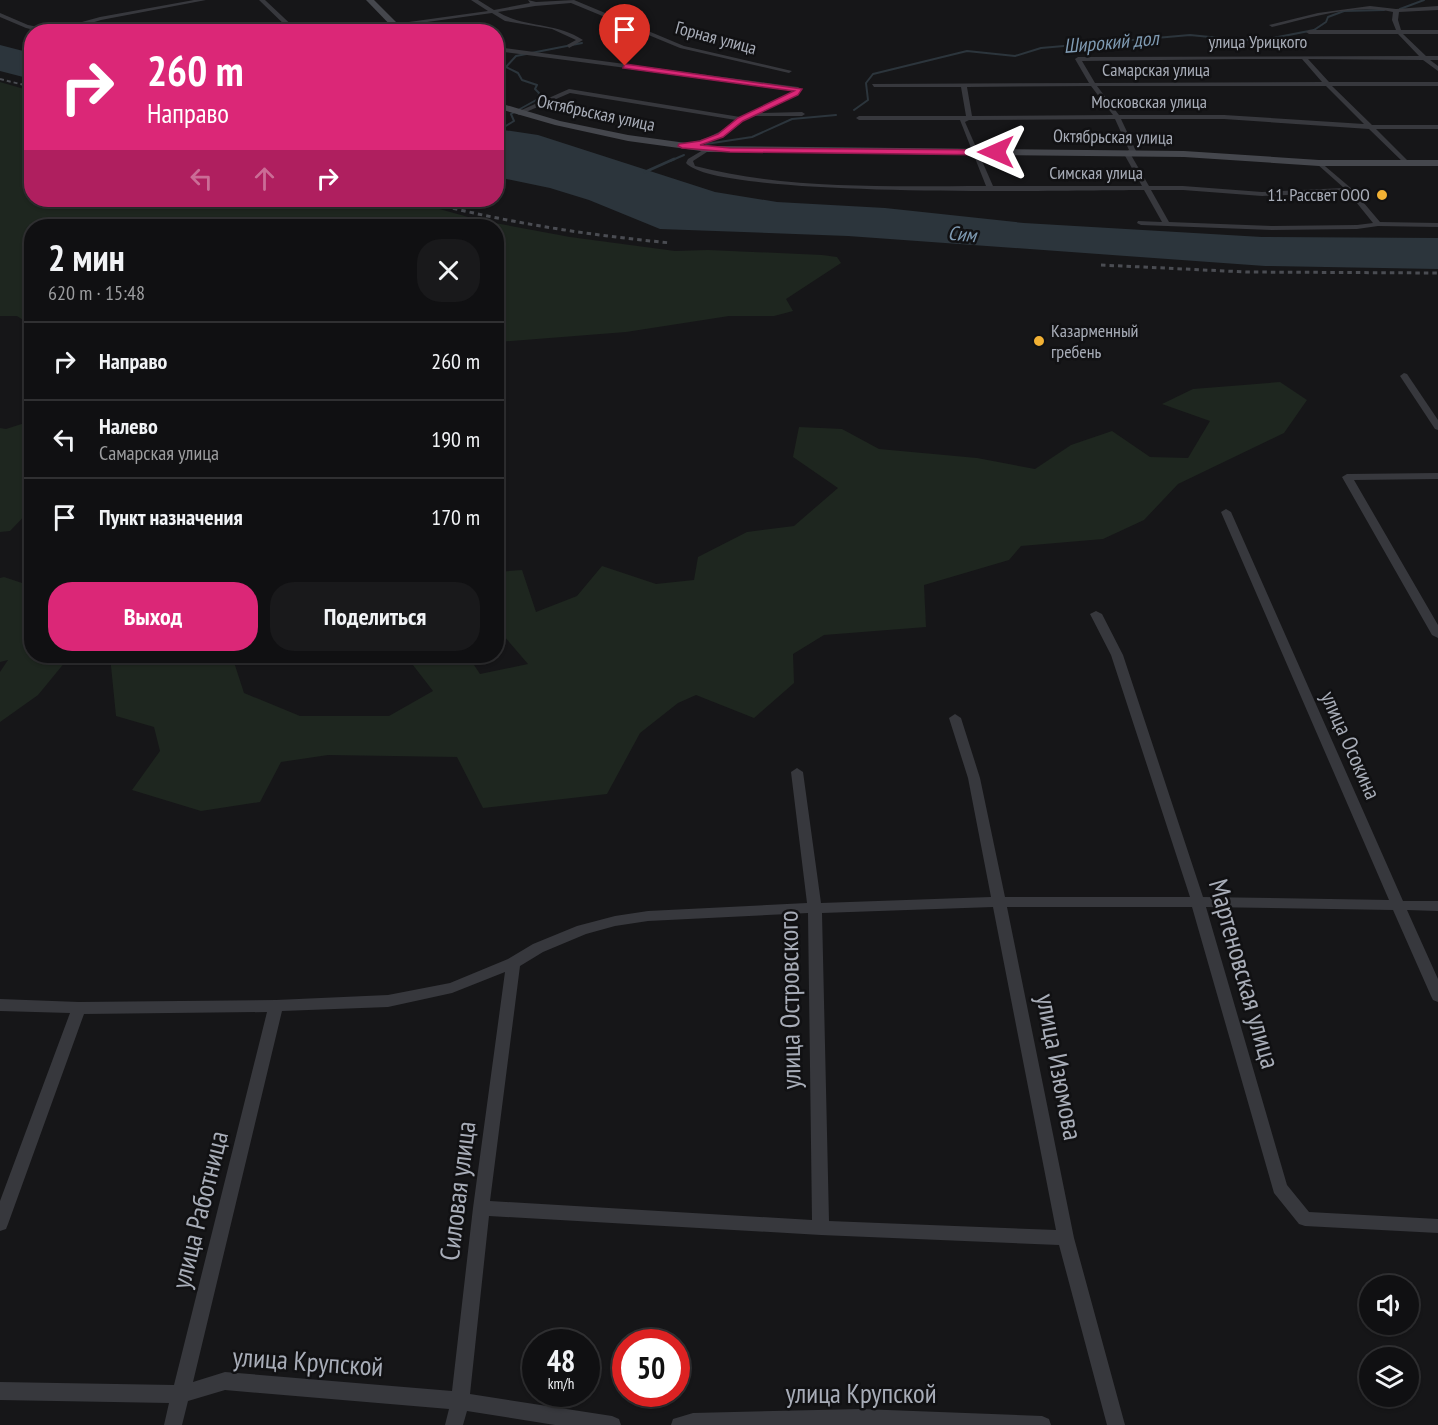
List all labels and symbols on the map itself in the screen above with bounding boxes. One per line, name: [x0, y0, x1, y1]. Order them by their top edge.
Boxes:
pin: [599, 4, 650, 66]
street label: Горная улица: [673, 16, 759, 59]
water label: Широкий дол: [1062, 25, 1161, 59]
street label: улица Урицкого: [1209, 30, 1308, 53]
street label: Самарская улица: [1102, 58, 1210, 81]
street label: Октябрьская улица: [535, 89, 657, 136]
street label: Московская улица: [1091, 90, 1207, 113]
position arrow: [964, 120, 1028, 184]
street label: Октябрьская улица: [1053, 124, 1173, 149]
street label: Симская улица: [1049, 161, 1143, 184]
place label: 11. Рассвет ООО: [1267, 183, 1370, 206]
marker: 11. Рассвет ООО: [1375, 188, 1389, 202]
water label: Сим: [947, 220, 979, 249]
place label: Казарменный гребень: [1051, 319, 1138, 363]
marker: Казарменный гребень: [1032, 334, 1046, 348]
street label: улица Осокина: [1315, 687, 1387, 803]
street label: Мартеновская улица: [1202, 875, 1288, 1072]
street label: улица Островского: [770, 910, 808, 1090]
street label: улица Изюмова: [1029, 991, 1091, 1143]
street label: Силовая улица: [432, 1119, 482, 1262]
street label: улица Работница: [163, 1127, 235, 1292]
speed limit sign: 50: [612, 1329, 690, 1407]
street label: улица Крупской: [232, 1339, 385, 1383]
street label: улица Крупской: [785, 1376, 937, 1410]

